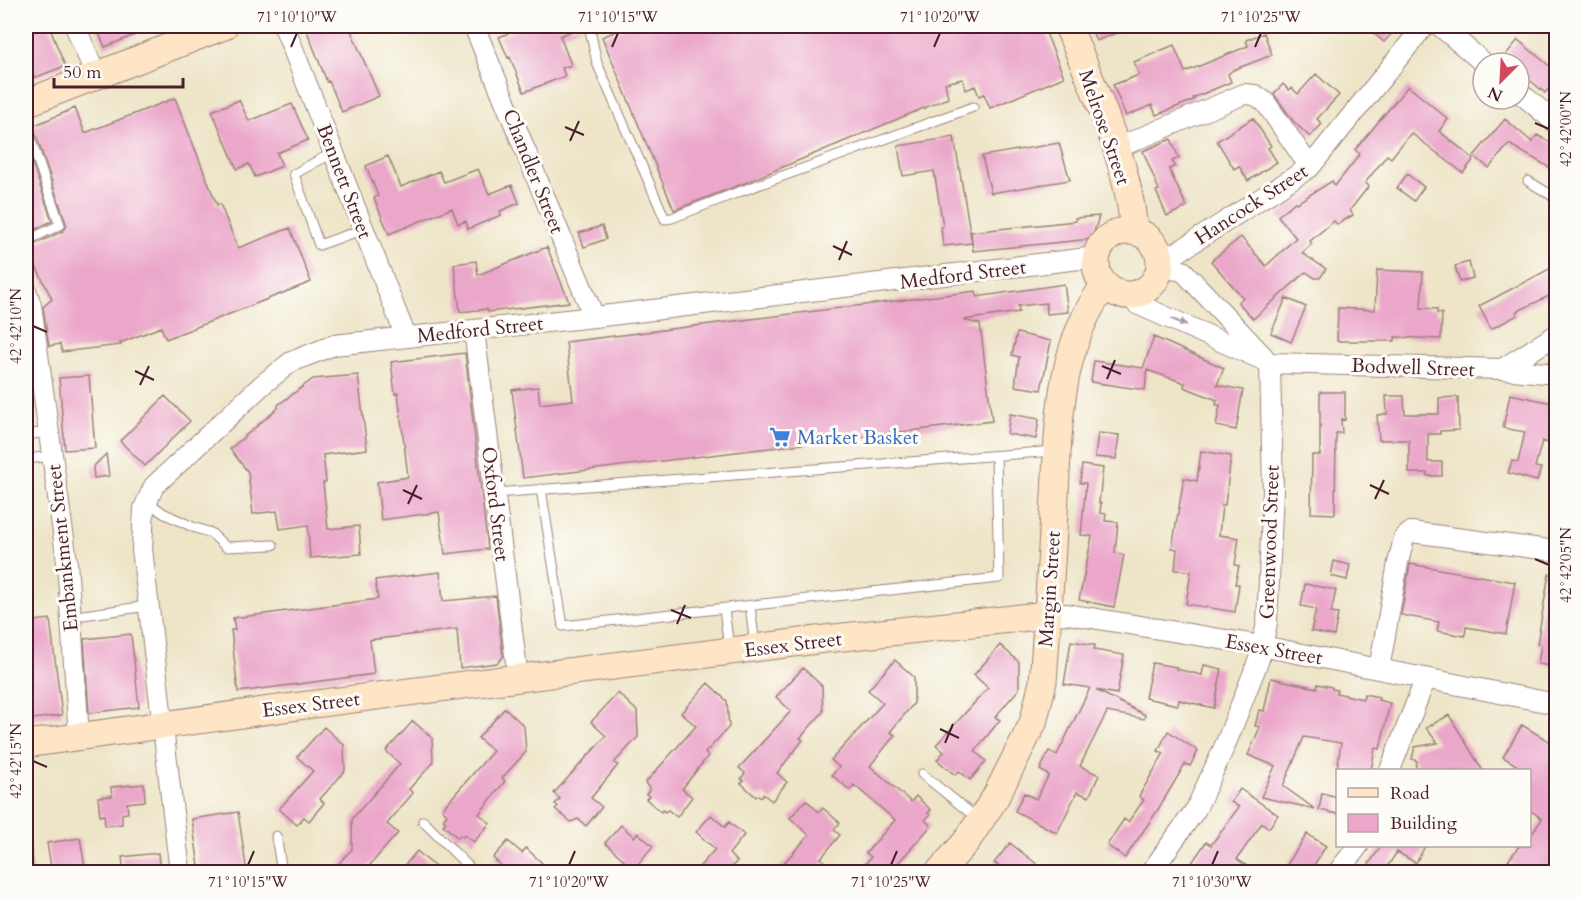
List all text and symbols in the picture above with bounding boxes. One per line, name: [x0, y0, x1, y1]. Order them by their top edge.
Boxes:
text: 71°10'10"W: [257, 7, 337, 27]
text: 71°10'15"W: [578, 7, 658, 27]
text: 71°10'20"W: [900, 7, 980, 27]
text: 71°10'25"W: [1221, 7, 1301, 27]
scale bar: [54, 51, 183, 89]
north arrow: [1471, 51, 1531, 111]
text: 50 m: [63, 60, 102, 85]
street label: Melrose Street: [1072, 66, 1137, 189]
text: N: [1484, 81, 1506, 107]
text: 42°42'00"N: [1556, 91, 1576, 167]
street label: Chandler Street: [496, 105, 571, 238]
street label: Bennett Street: [310, 120, 379, 243]
street label: Hancock Street: [1189, 157, 1314, 251]
street label: Medford Street: [898, 253, 1028, 296]
text: 42°42'10"N: [6, 288, 26, 364]
street label: Medford Street: [416, 309, 545, 350]
one-way arrow: [1170, 317, 1188, 327]
street label: Bodwell Street: [1351, 352, 1476, 383]
place label: Market Basket: [797, 424, 919, 451]
supermarket icon: Market Basket: [768, 425, 792, 449]
street label: Oxford Street: [475, 445, 516, 564]
street label: Embankment Street: [40, 462, 85, 633]
street label: Greenwood Street: [1253, 464, 1286, 620]
text: 42°42'05"N: [1556, 527, 1576, 603]
street label: Margin Street: [1032, 529, 1067, 648]
street label: Essex Street: [743, 625, 844, 664]
street label: Essex Street: [1223, 628, 1325, 671]
street label: Essex Street: [261, 685, 362, 724]
text: 42°42'15"N: [6, 723, 26, 799]
legend: [1336, 769, 1531, 847]
text: Road: [1390, 781, 1430, 806]
text: Building: [1390, 811, 1458, 836]
text: 71°10'15"W: [208, 872, 288, 892]
text: 71°10'20"W: [529, 872, 609, 892]
text: 71°10'25"W: [851, 872, 931, 892]
text: 71°10'30"W: [1172, 872, 1252, 892]

